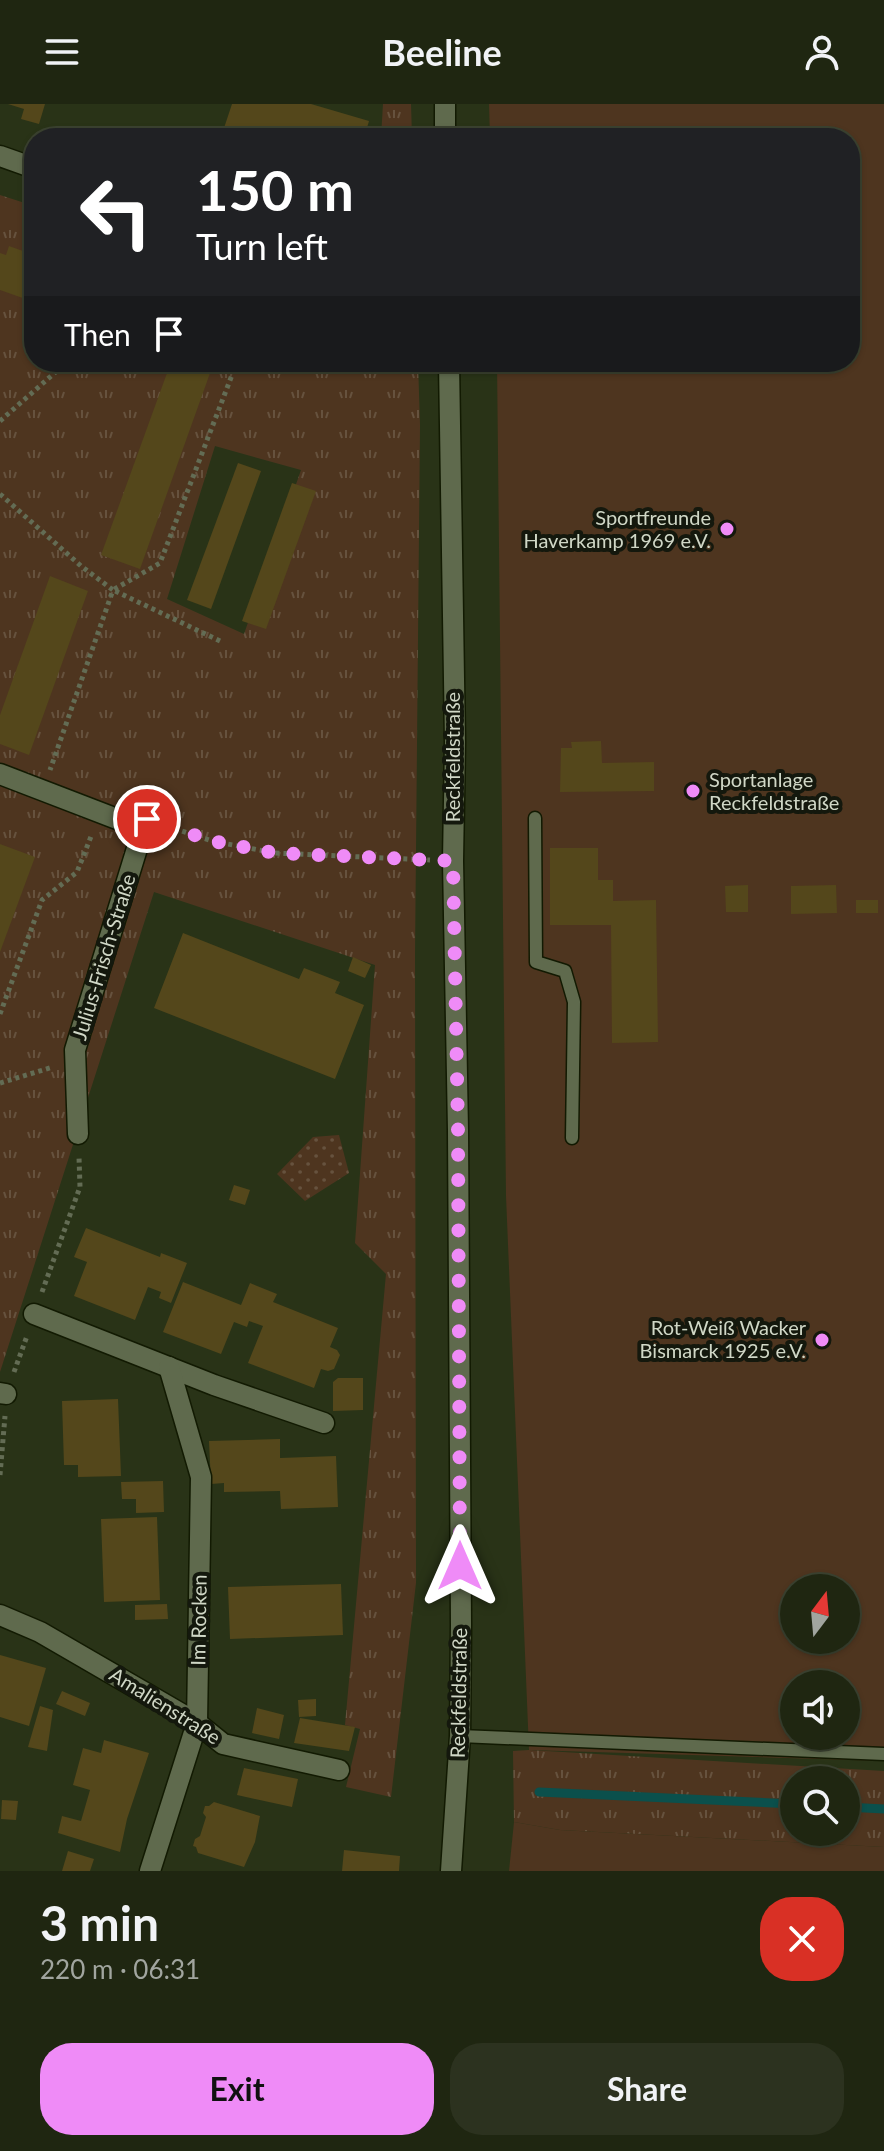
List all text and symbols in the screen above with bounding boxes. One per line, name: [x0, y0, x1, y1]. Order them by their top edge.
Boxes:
icon: menu: [40, 30, 84, 74]
text: Beeline: [382, 30, 502, 74]
icon: person: [800, 30, 844, 74]
text: 150 m: [196, 156, 354, 223]
icon: left: [64, 160, 168, 264]
text: Turn left: [196, 224, 328, 268]
icon: arrive: [147, 312, 191, 356]
text: Then: [64, 316, 131, 352]
place label: Sportfreunde Haverkamp 1969 e.V.: [523, 505, 711, 552]
marker: Sportfreunde Haverkamp 1969 e.V.: [718, 520, 736, 538]
street label: Reckfeldstraße: [440, 692, 464, 822]
place label: Sportanlage Reckfeldstraße: [709, 767, 839, 814]
marker: Sportanlage Reckfeldstraße: [684, 782, 702, 800]
pin: [113, 785, 181, 853]
icon: arrive: [125, 797, 169, 841]
street label: Julius-Frisch-Straße: [66, 871, 140, 1043]
place label: Rot-Weiß Wacker Bismarck 1925 e.V.: [640, 1315, 807, 1362]
marker: Rot-Weiß Wacker Bismarck 1925 e.V.: [813, 1331, 831, 1349]
position arrow: [418, 1524, 502, 1608]
street label: Im Rocken: [185, 1574, 211, 1666]
north arrow: [780, 1574, 860, 1654]
map controls: [780, 1574, 860, 1846]
street label: Reckfeldstraße: [445, 1628, 471, 1758]
street label: Amalienstraße: [106, 1662, 225, 1749]
button: sound: [780, 1670, 860, 1750]
button: search: [780, 1766, 860, 1846]
text: 3 min: [40, 1894, 159, 1951]
button: close: [760, 1897, 844, 1981]
text: 220 m · 06:31: [40, 1953, 200, 1985]
button: Exit: [40, 2043, 434, 2135]
button: Share: [450, 2043, 844, 2135]

